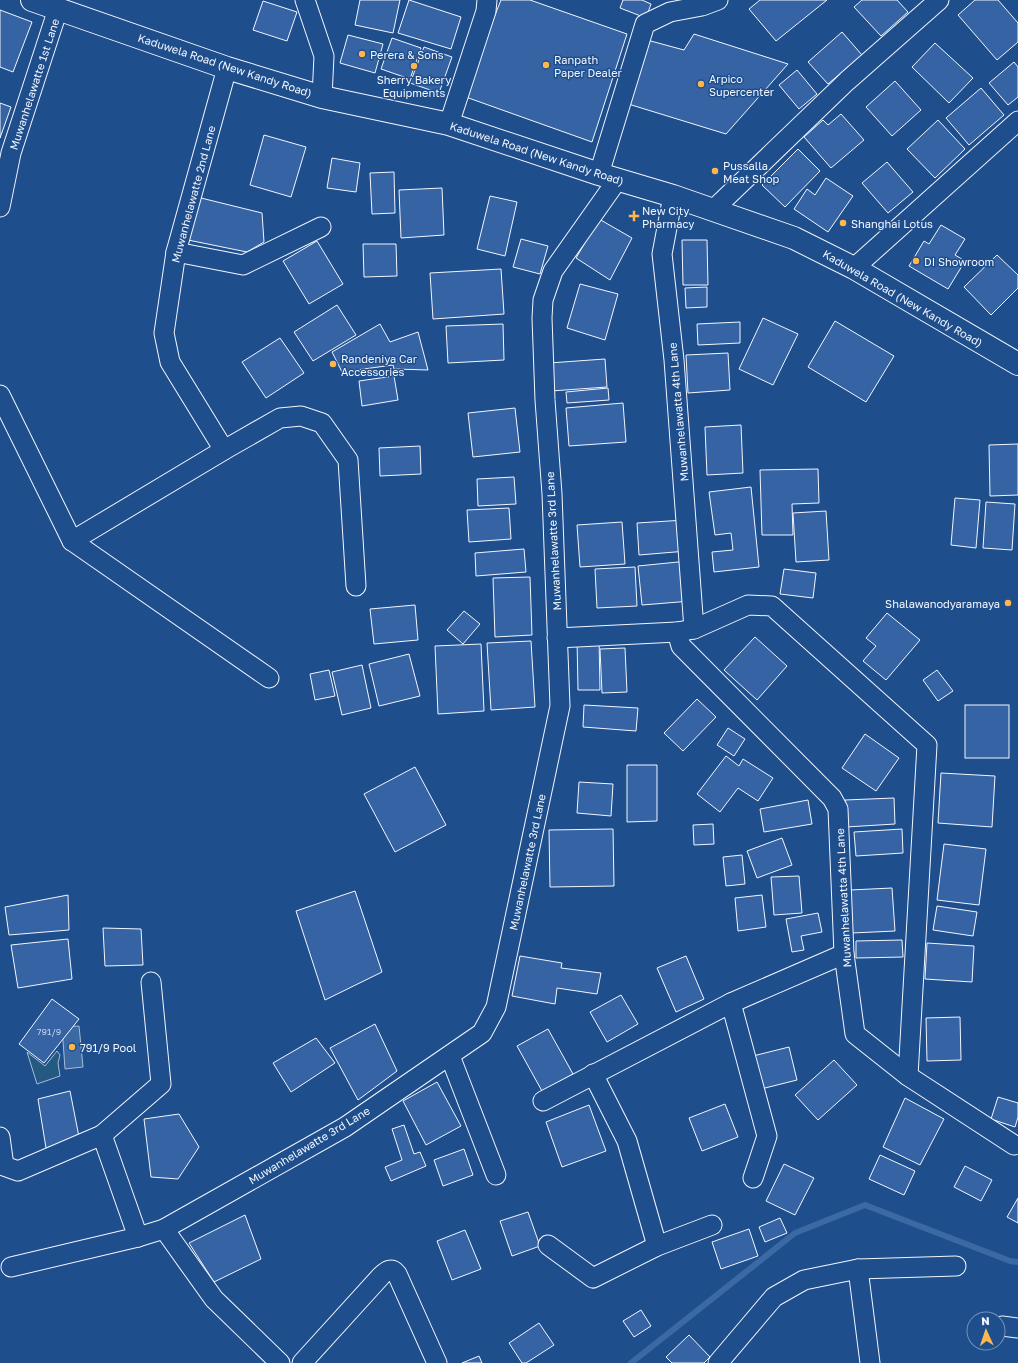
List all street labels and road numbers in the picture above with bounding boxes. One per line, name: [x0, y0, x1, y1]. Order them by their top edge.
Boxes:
street label: Muwanhelawatte 1st Lane: [7, 17, 61, 151]
street label: Kaduwela Road (New Kandy Road): [136, 31, 314, 99]
street label: Kaduwela Road (New Kandy Road): [448, 119, 626, 187]
street label: Muwanhelawatte 2nd Lane: [168, 124, 218, 264]
street label: Kaduwela Road (New Kandy Road): [821, 247, 985, 349]
street label: Muwanhelawatta 4th Lane: [665, 342, 691, 482]
street label: Muwanhelawatte 3rd Lane: [543, 471, 563, 611]
street label: Muwanhelawatte 3rd Lane: [506, 793, 548, 931]
street label: Muwanhelawatta 4th Lane: [833, 828, 853, 968]
street label: Muwanhelawatte 3rd Lane: [246, 1104, 372, 1186]

